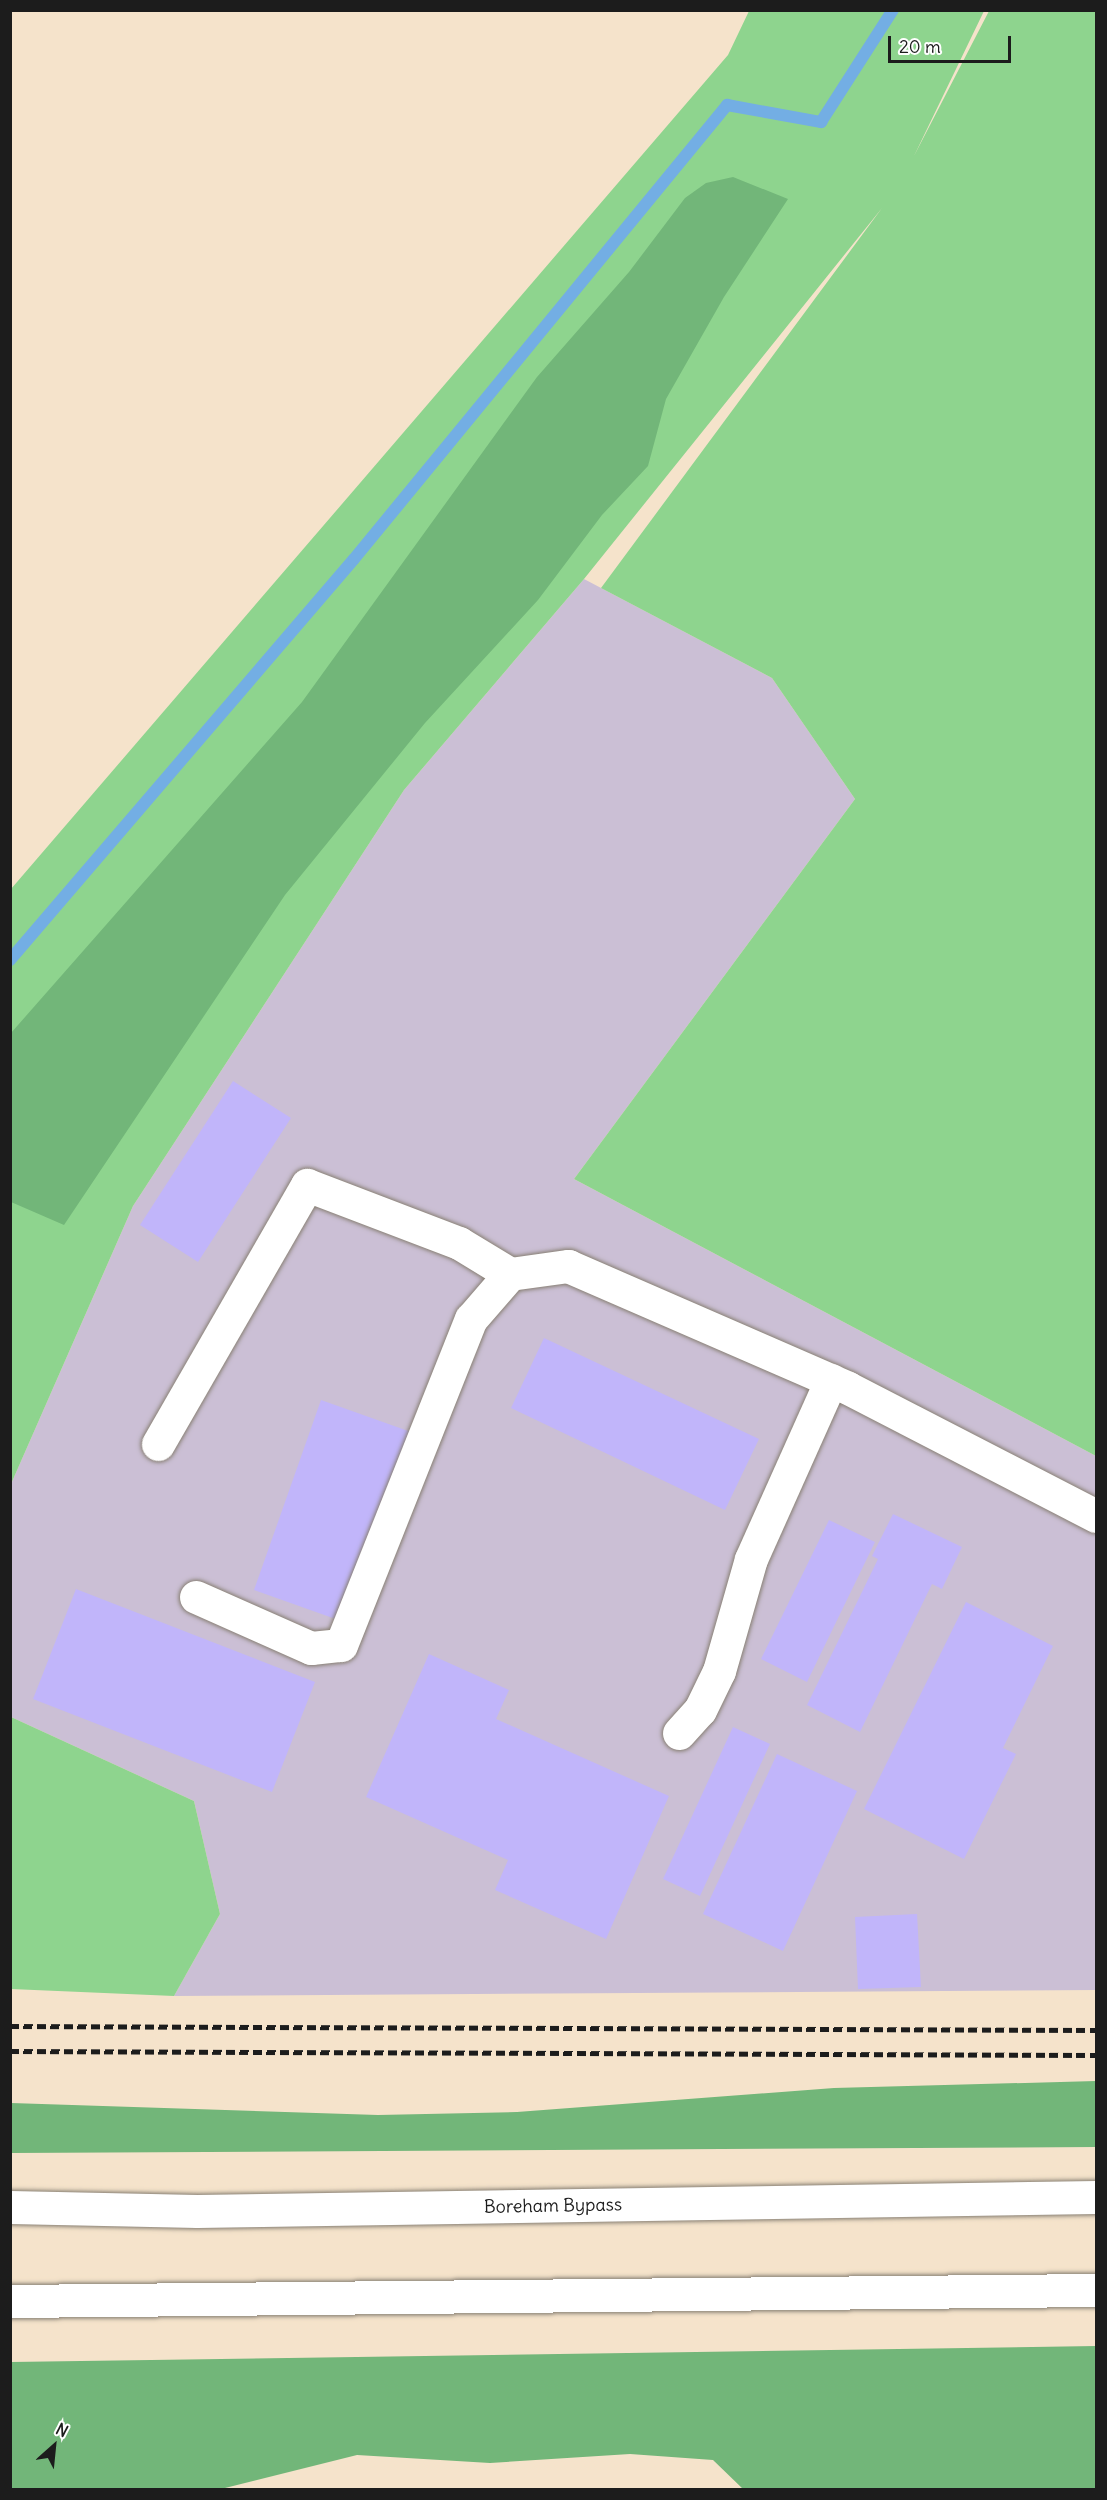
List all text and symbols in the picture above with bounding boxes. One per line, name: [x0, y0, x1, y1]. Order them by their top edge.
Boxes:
scale bar: [891, 24, 1014, 62]
text: 20 m: [899, 35, 941, 58]
street label: Boreham Bypass: [484, 2194, 622, 2218]
north arrow: [24, 2416, 84, 2476]
text: N: [53, 2419, 72, 2441]

